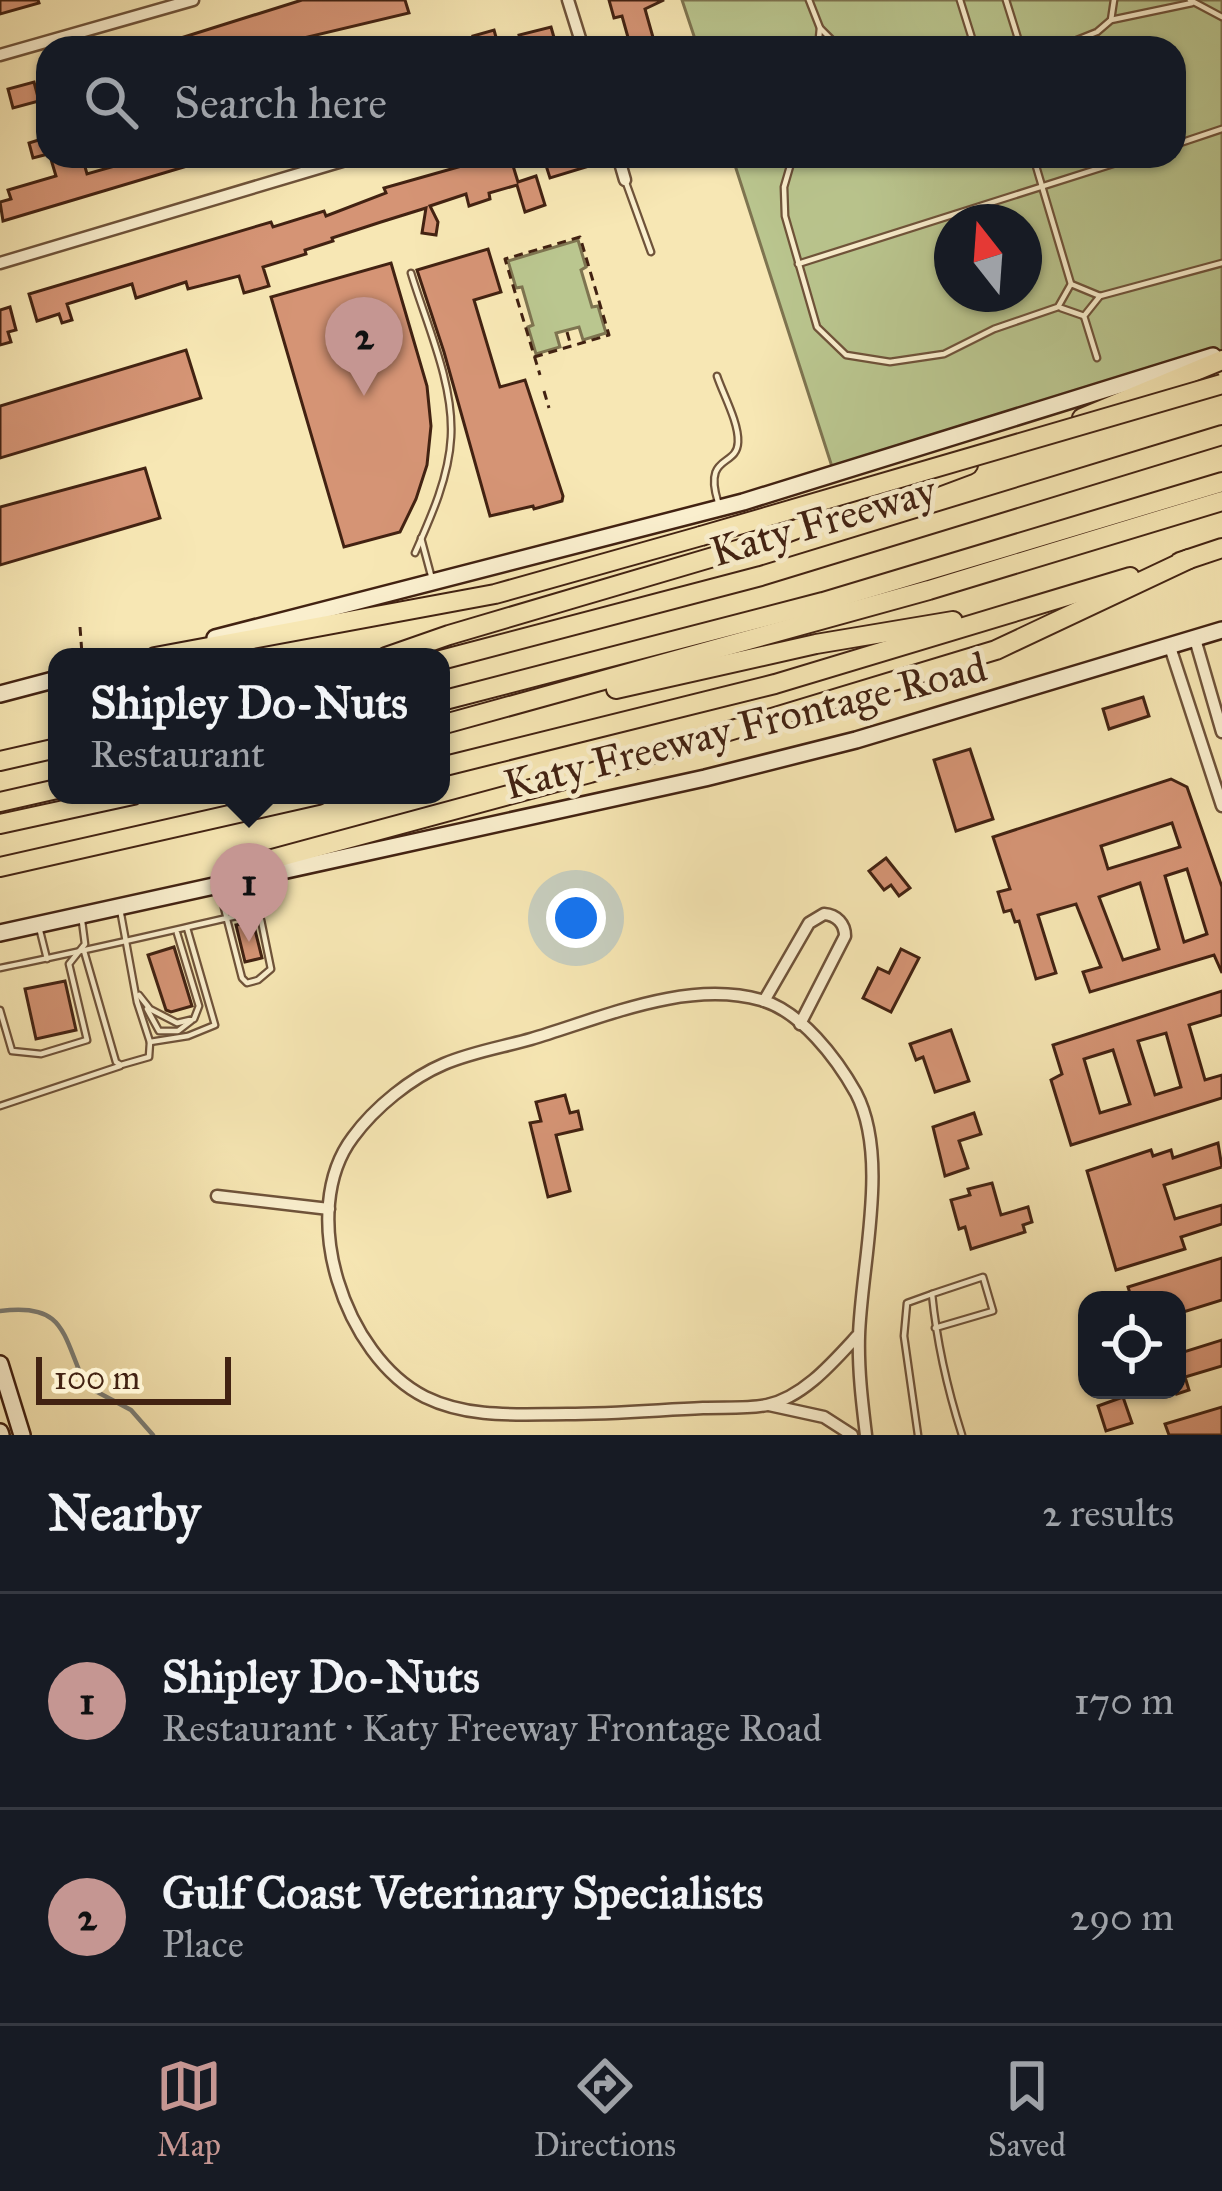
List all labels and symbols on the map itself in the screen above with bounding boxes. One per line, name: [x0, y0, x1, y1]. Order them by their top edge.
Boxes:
north arrow: [934, 204, 1042, 312]
pin: 2: [325, 297, 403, 396]
street label: Katy Freeway: [704, 464, 943, 578]
street label: Katy Freeway Frontage Road: [499, 641, 992, 811]
pin: 1: [210, 843, 288, 942]
your location: [546, 888, 606, 948]
scale bar: [36, 1351, 231, 1404]

